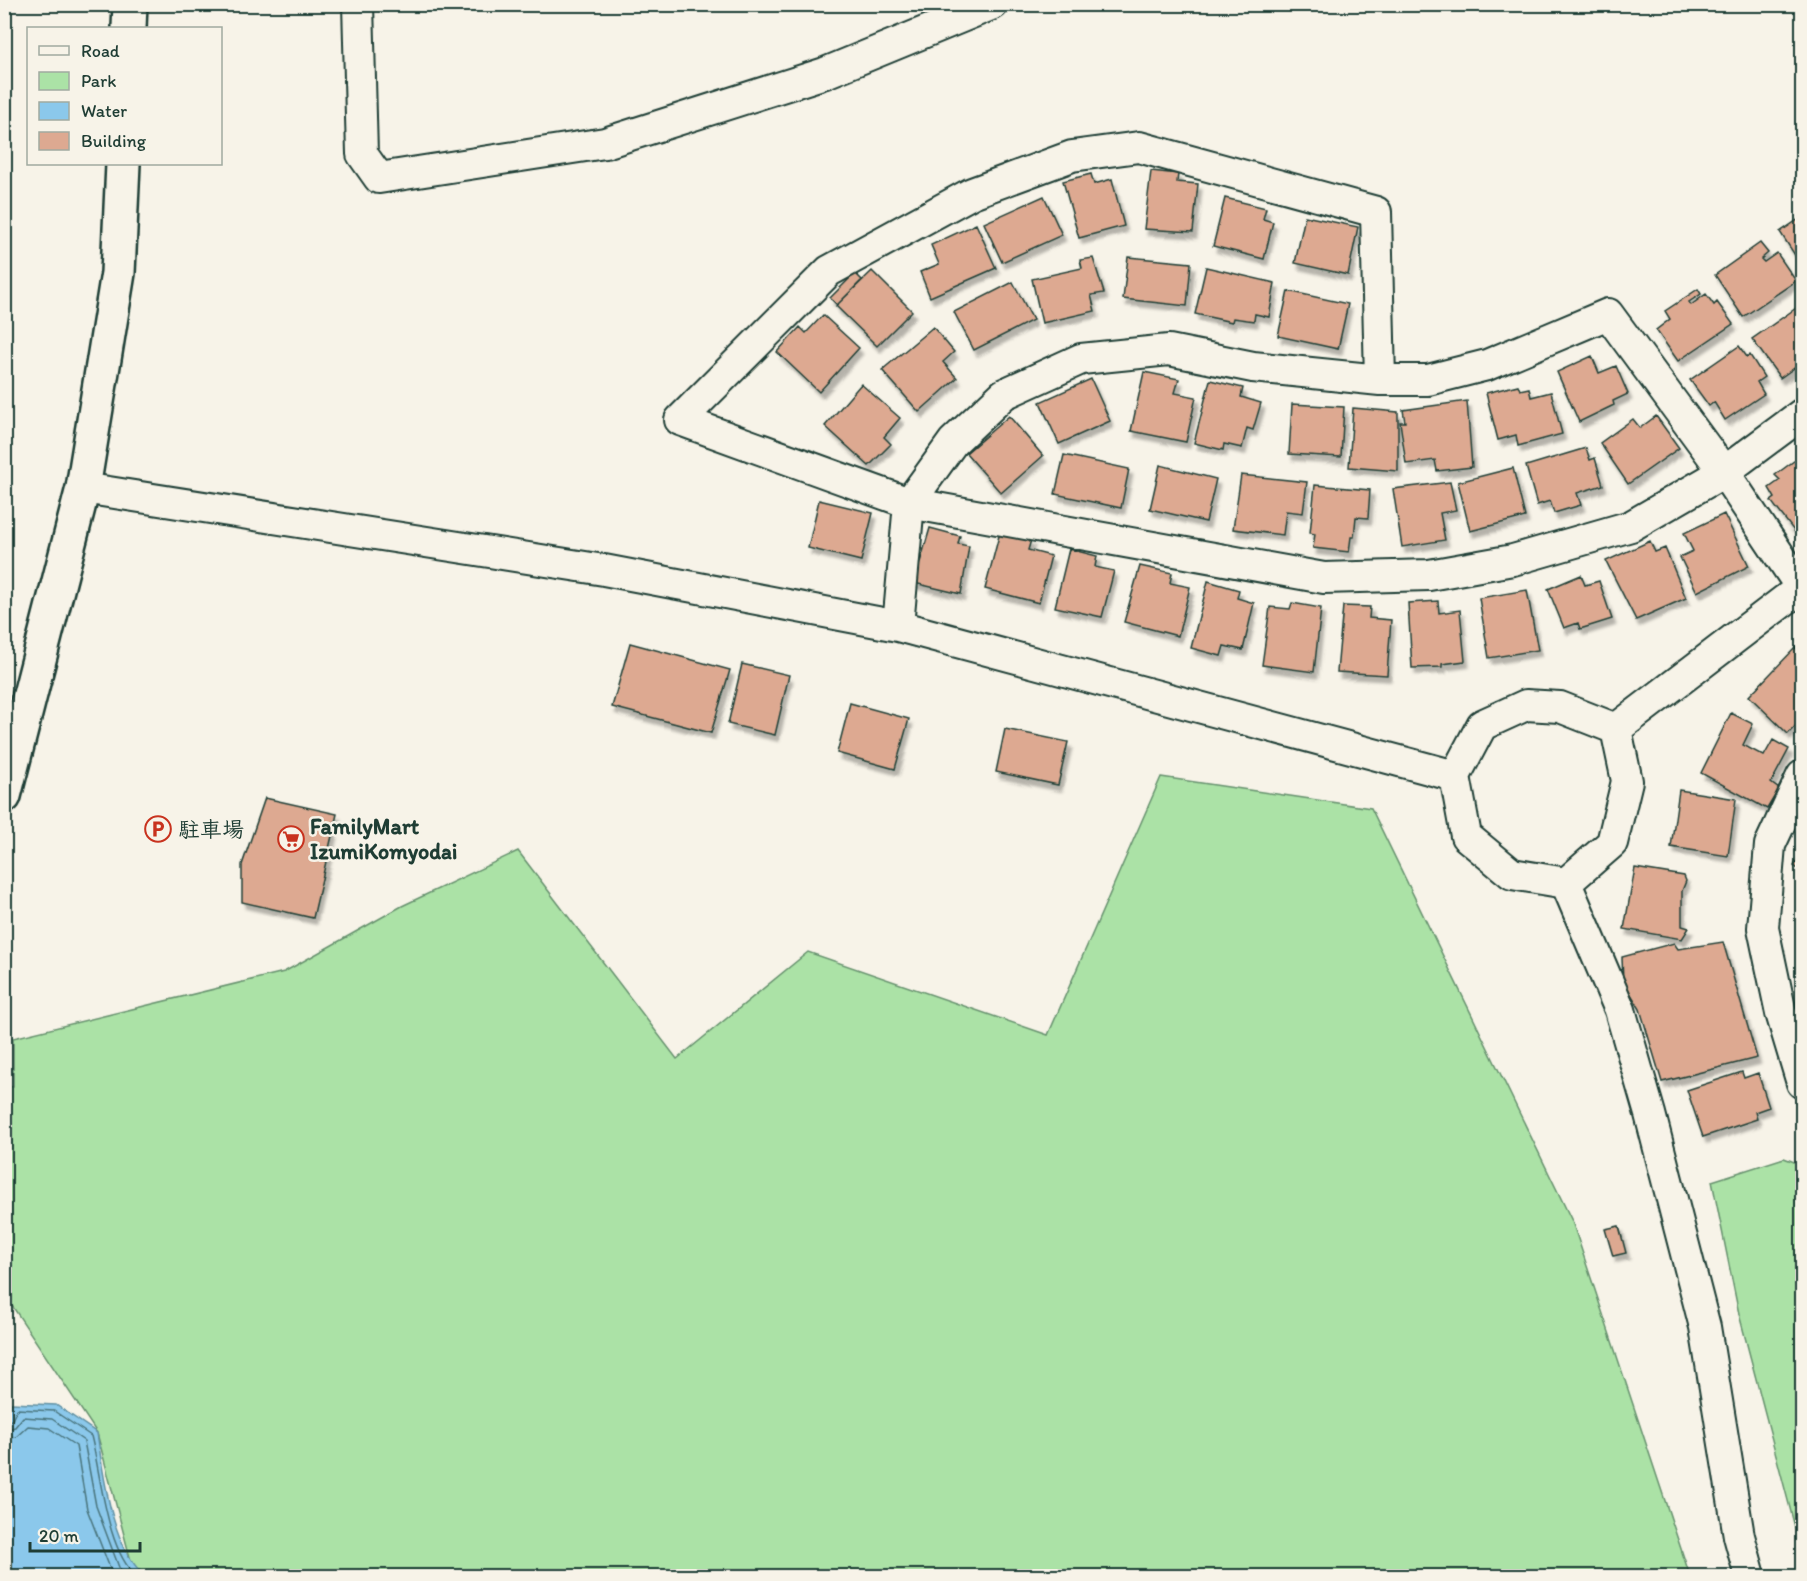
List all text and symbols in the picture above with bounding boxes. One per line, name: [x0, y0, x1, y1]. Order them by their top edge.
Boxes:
legend: [27, 27, 222, 165]
text: Road: [81, 40, 120, 62]
text: Park: [81, 70, 116, 92]
text: Water: [81, 100, 127, 122]
text: Building: [81, 130, 147, 152]
place label: FamilyMart IzumiKomyodai: [310, 813, 457, 865]
parking icon: 駐車場: [143, 814, 173, 844]
place label: 駐車場: [178, 816, 244, 843]
supermarket icon: FamilyMart IzumiKomyodai: [276, 824, 306, 854]
scale bar: [30, 1515, 140, 1553]
text: 20 m: [39, 1525, 79, 1547]

